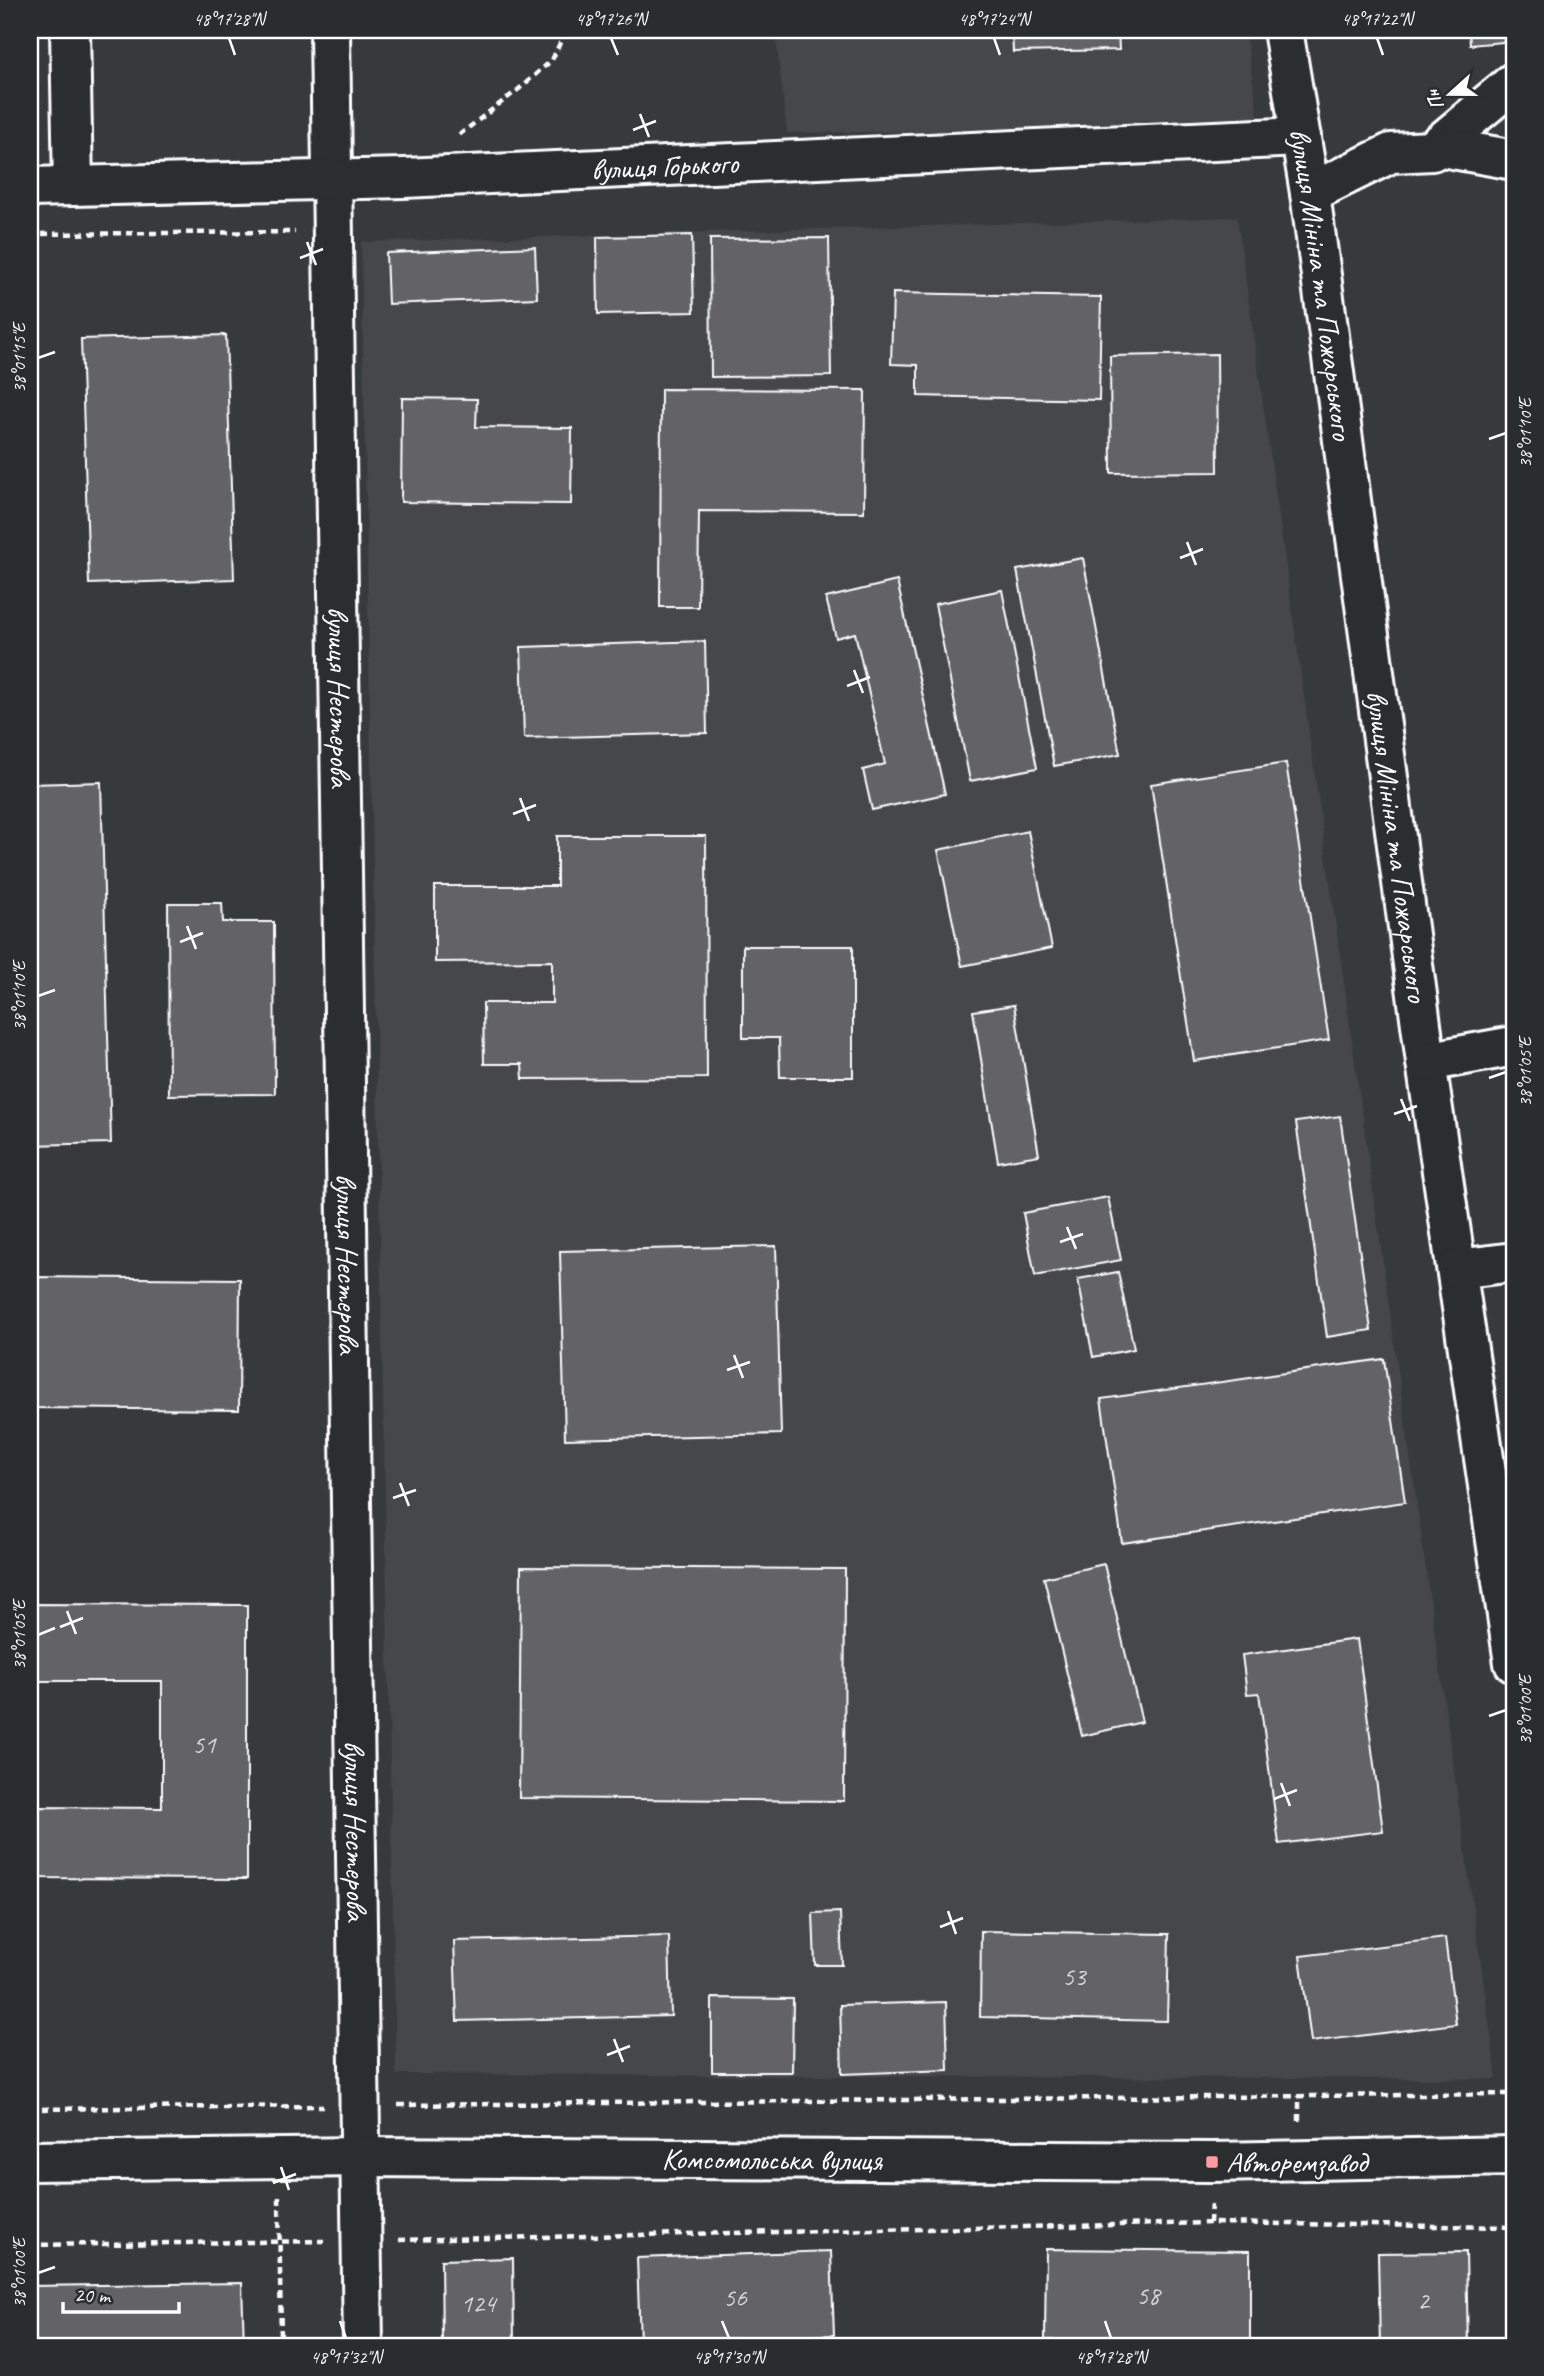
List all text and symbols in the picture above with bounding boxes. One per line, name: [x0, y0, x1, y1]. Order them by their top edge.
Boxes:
text: 48°17'28"N: [194, 8, 268, 30]
text: 48°17'26"N: [576, 8, 650, 30]
text: 48°17'24"N: [959, 8, 1033, 30]
text: 48°17'22"N: [1342, 8, 1416, 30]
north arrow: [1414, 60, 1484, 130]
text: Пн: [1420, 85, 1450, 113]
street label: вулиця Мініна та Пожарського: [1281, 126, 1362, 443]
street label: вулиця Горького: [590, 144, 740, 188]
text: 38°01'15"E: [8, 321, 30, 393]
text: 38°01'10"E: [1514, 396, 1536, 468]
street label: вулиця Нестерова: [319, 606, 360, 789]
street label: вулиця Мініна та Пожарського: [1358, 688, 1437, 1006]
text: 38°01'10"E: [8, 959, 30, 1031]
text: 38°01'05"E: [1514, 1035, 1536, 1107]
street label: вулиця Нестерова: [327, 1173, 368, 1356]
text: 38°01'05"E: [8, 1598, 30, 1670]
text: 38°01'00"E: [1514, 1673, 1536, 1745]
house number: 51: [192, 1728, 217, 1761]
street label: вулиця Нестерова: [335, 1740, 376, 1923]
house number: 53: [1062, 1960, 1088, 1993]
street label: Комсомольська вулиця: [662, 2140, 883, 2179]
place label: Авторемзавод: [1226, 2143, 1370, 2181]
marker: Авторемзавод: [1204, 2154, 1220, 2170]
text: 38°01'00"E: [8, 2236, 30, 2308]
scale bar: [63, 2271, 178, 2315]
house number: 58: [1136, 2279, 1162, 2312]
house number: 56: [723, 2281, 748, 2314]
text: 20 m: [74, 2282, 112, 2308]
house number: 2: [1417, 2284, 1431, 2317]
house number: 124: [460, 2287, 498, 2320]
text: 48°17'32"N: [311, 2346, 385, 2368]
text: 48°17'30"N: [694, 2346, 768, 2368]
text: 48°17'28"N: [1076, 2346, 1150, 2368]

